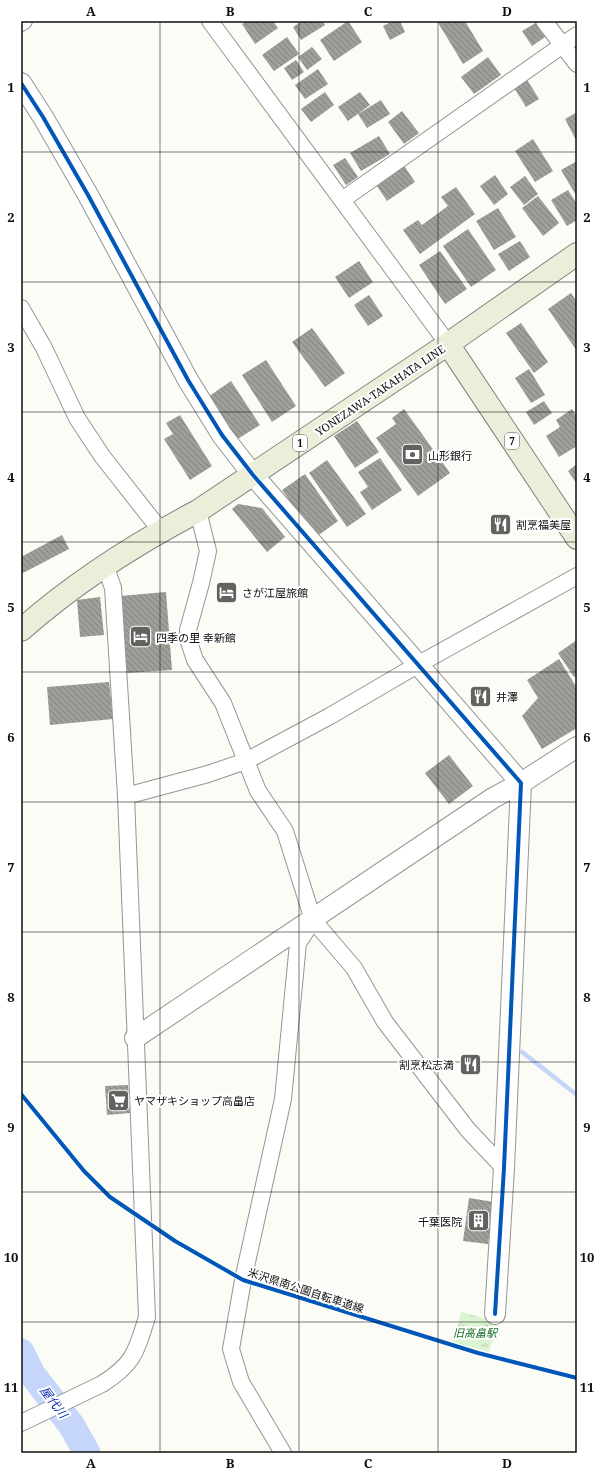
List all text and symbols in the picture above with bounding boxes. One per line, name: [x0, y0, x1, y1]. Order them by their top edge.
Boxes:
text: A: [86, 2, 96, 20]
text: B: [226, 2, 235, 20]
text: C: [364, 2, 373, 20]
text: D: [502, 2, 512, 20]
text: 1: [7, 78, 15, 96]
text: 1: [583, 78, 591, 96]
text: 2: [7, 208, 15, 226]
text: 2: [583, 208, 591, 226]
text: 3: [7, 338, 15, 356]
text: 3: [583, 338, 591, 356]
street label: YONEZAWA-TAKAHATA LINE: [311, 341, 448, 440]
road number: 7: [505, 433, 519, 449]
road number: 1: [293, 435, 307, 451]
bank icon: 山形銀行: [400, 442, 426, 468]
place label: 山形銀行: [428, 448, 472, 463]
text: 4: [7, 468, 15, 486]
text: 4: [583, 468, 591, 486]
restaurant icon: 割烹福美屋: [487, 511, 513, 537]
place label: 割烹福美屋: [516, 517, 571, 532]
hotel icon: さが江屋旅館: [213, 579, 239, 605]
place label: さが江屋旅館: [242, 585, 308, 600]
text: 5: [7, 598, 15, 616]
text: 5: [583, 598, 591, 616]
hotel icon: 四季の里 幸新館: [127, 624, 153, 650]
place label: 四季の里 幸新館: [156, 630, 236, 645]
restaurant icon: 井澤: [467, 683, 493, 709]
place label: 井澤: [496, 689, 518, 704]
text: 6: [7, 728, 15, 746]
text: 6: [583, 728, 591, 746]
text: 7: [7, 858, 15, 876]
text: 7: [583, 858, 591, 876]
text: 8: [7, 988, 15, 1006]
text: 8: [583, 988, 591, 1006]
restaurant icon: 割烹松志満: [457, 1051, 483, 1077]
place label: 割烹松志満: [399, 1057, 454, 1072]
supermarket icon: ヤマザキショップ高畠店: [105, 1087, 131, 1113]
place label: ヤマザキショップ高畠店: [134, 1093, 255, 1108]
text: 9: [7, 1118, 15, 1136]
text: 9: [583, 1118, 591, 1136]
building icon: 千葉医院: [465, 1208, 491, 1234]
place label: 千葉医院: [418, 1214, 462, 1229]
text: 10: [4, 1248, 18, 1266]
text: 10: [580, 1248, 594, 1266]
street label: 米沢県南公園自転車道線: [246, 1264, 366, 1316]
park label: 旧高畠駅: [453, 1325, 499, 1340]
text: 11: [4, 1378, 18, 1396]
text: 11: [580, 1378, 594, 1396]
water label: 屋代川: [36, 1383, 73, 1423]
text: A: [86, 1454, 96, 1472]
text: B: [226, 1454, 235, 1472]
text: C: [364, 1454, 373, 1472]
text: D: [502, 1454, 512, 1472]

